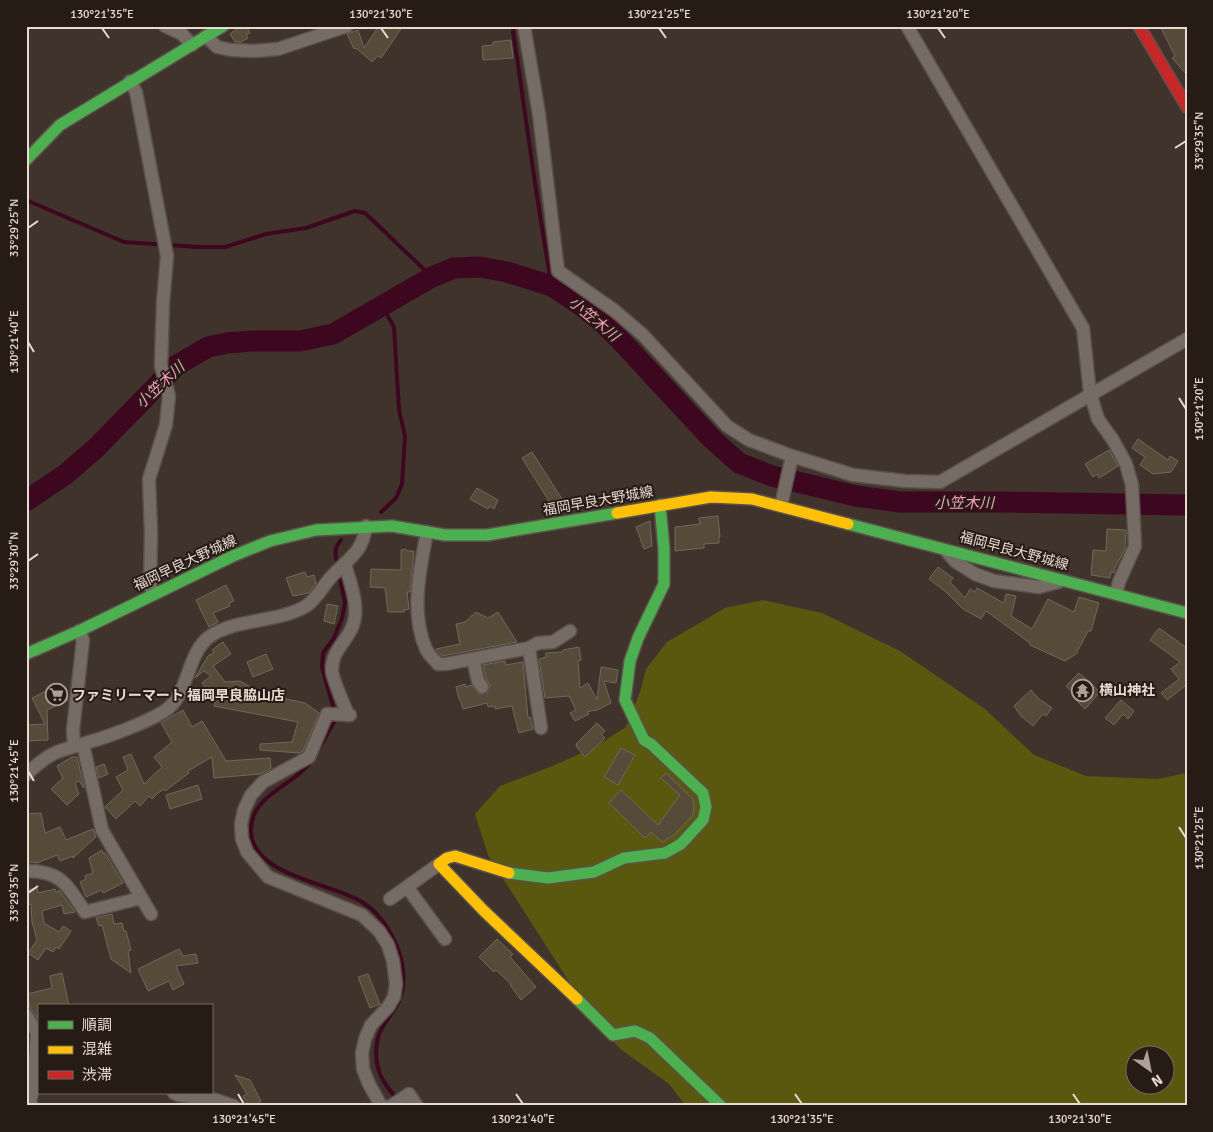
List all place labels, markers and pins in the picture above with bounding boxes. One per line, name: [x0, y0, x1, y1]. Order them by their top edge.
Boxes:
temple icon: 横山神社: [1071, 678, 1095, 702]
place label: 横山神社: [1099, 682, 1155, 699]
supermarket icon: ファミリーマート 福岡早良脇山店: [44, 683, 68, 707]
place label: ファミリーマート 福岡早良脇山店: [72, 687, 285, 704]

